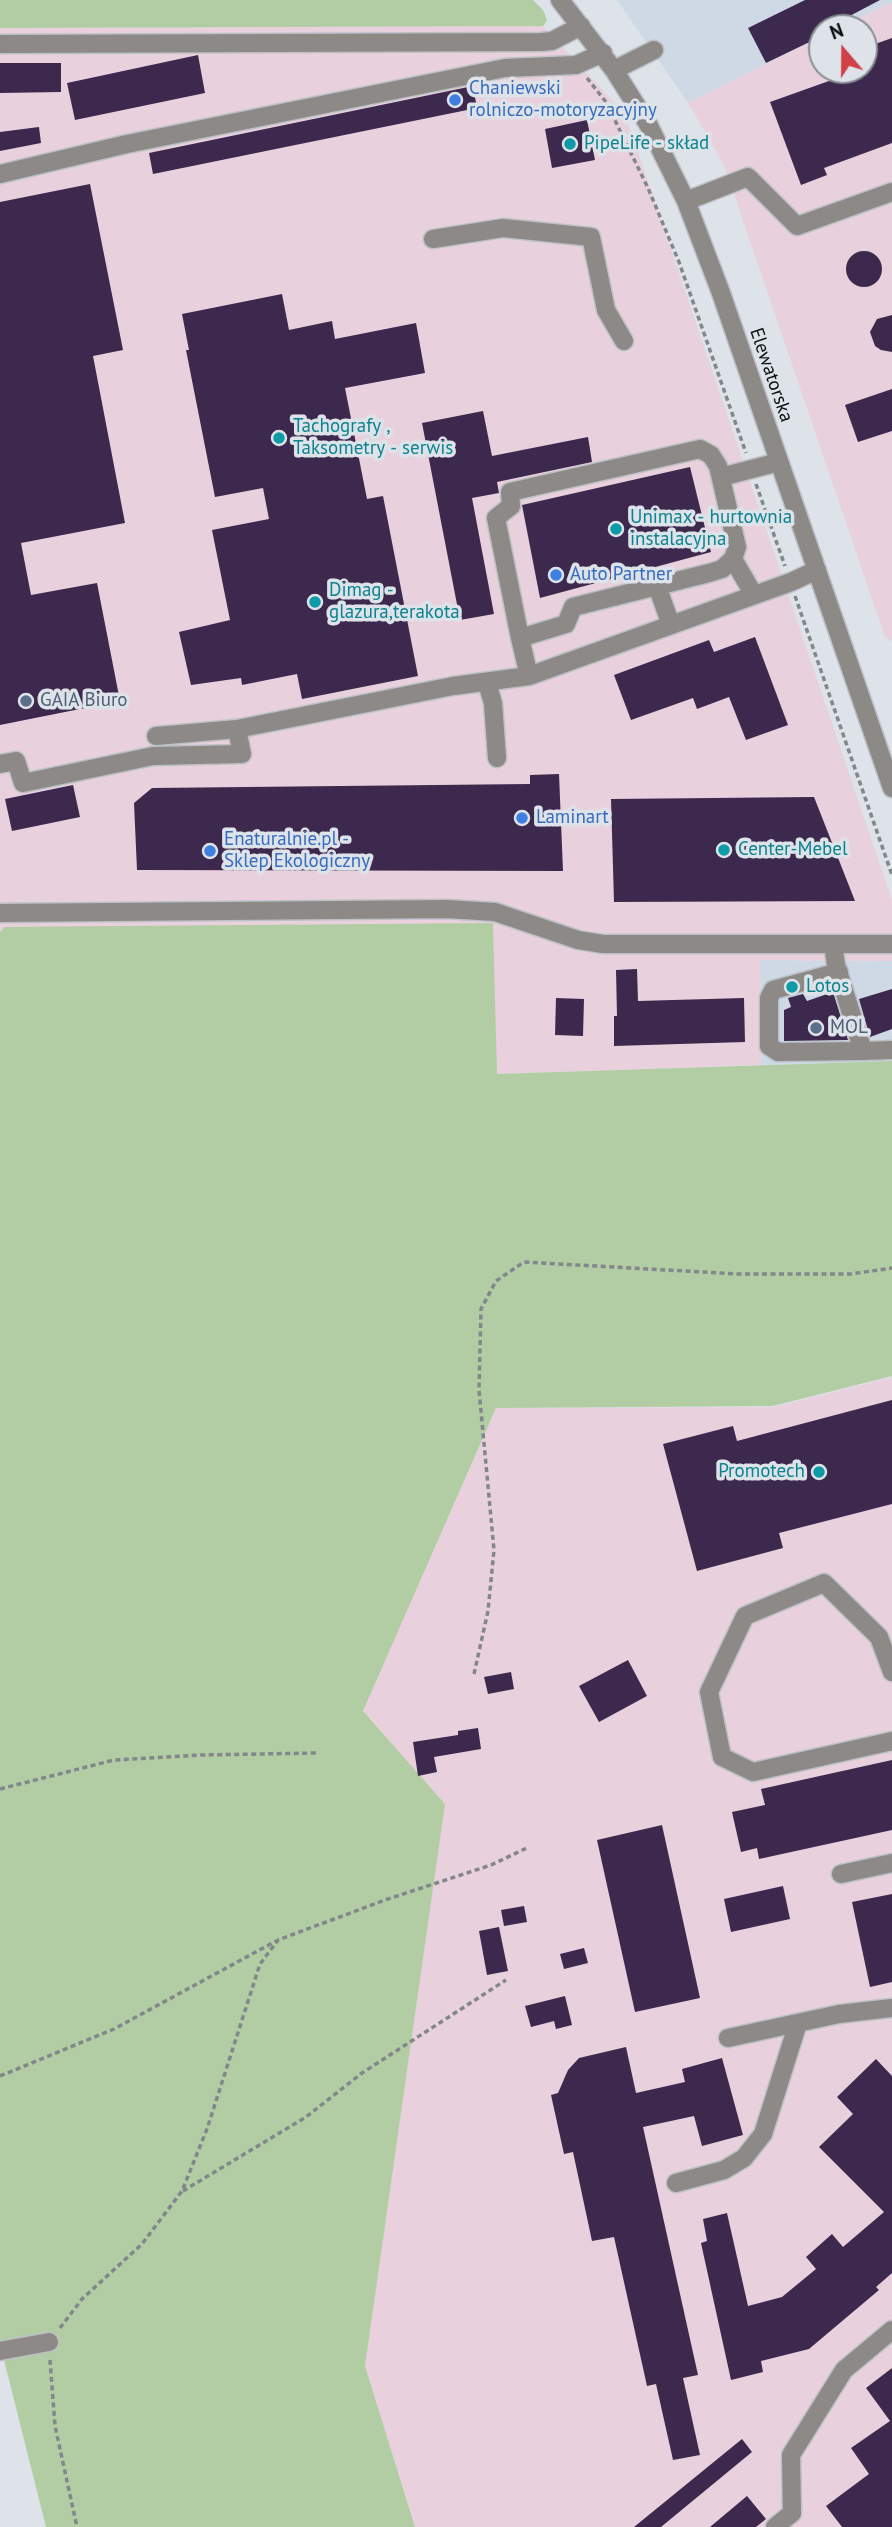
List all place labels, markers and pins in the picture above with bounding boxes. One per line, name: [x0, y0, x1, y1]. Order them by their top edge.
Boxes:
place label: Chaniewski rolniczo-motoryzacyjny: [469, 78, 657, 122]
marker: Chaniewski rolniczo-motoryzacyjny: [447, 92, 463, 108]
place label: PipeLife - skład: [584, 133, 709, 155]
marker: PipeLife - skład: [562, 136, 578, 152]
place label: Tachografy , Taksometry - serwis: [293, 416, 453, 460]
marker: Tachografy , Taksometry - serwis: [271, 430, 287, 446]
place label: Unimax - hurtownia instalacyjna: [630, 507, 792, 551]
marker: Unimax - hurtownia instalacyjna: [608, 521, 624, 537]
place label: Auto Partner: [570, 564, 672, 586]
marker: Auto Partner: [548, 567, 564, 583]
place label: Dimag - glazura,terakota: [329, 580, 460, 624]
marker: Dimag - glazura,terakota: [307, 594, 323, 610]
place label: GAIA Biuro: [40, 690, 128, 712]
marker: GAIA Biuro: [18, 693, 34, 709]
place label: Laminart: [536, 807, 609, 829]
marker: Laminart: [514, 810, 530, 826]
place label: Enaturalnie.pl - Sklep Ekologiczny: [224, 829, 370, 873]
place label: Center-Mebel: [738, 839, 848, 861]
marker: Center-Mebel: [716, 842, 732, 858]
marker: Enaturalnie.pl - Sklep Ekologiczny: [202, 843, 218, 859]
place label: Lotos: [806, 976, 849, 998]
marker: Lotos: [784, 979, 800, 995]
place label: MOL: [830, 1017, 868, 1039]
marker: MOL: [808, 1020, 824, 1036]
place label: Promotech: [718, 1461, 805, 1483]
marker: Promotech: [811, 1464, 827, 1480]

